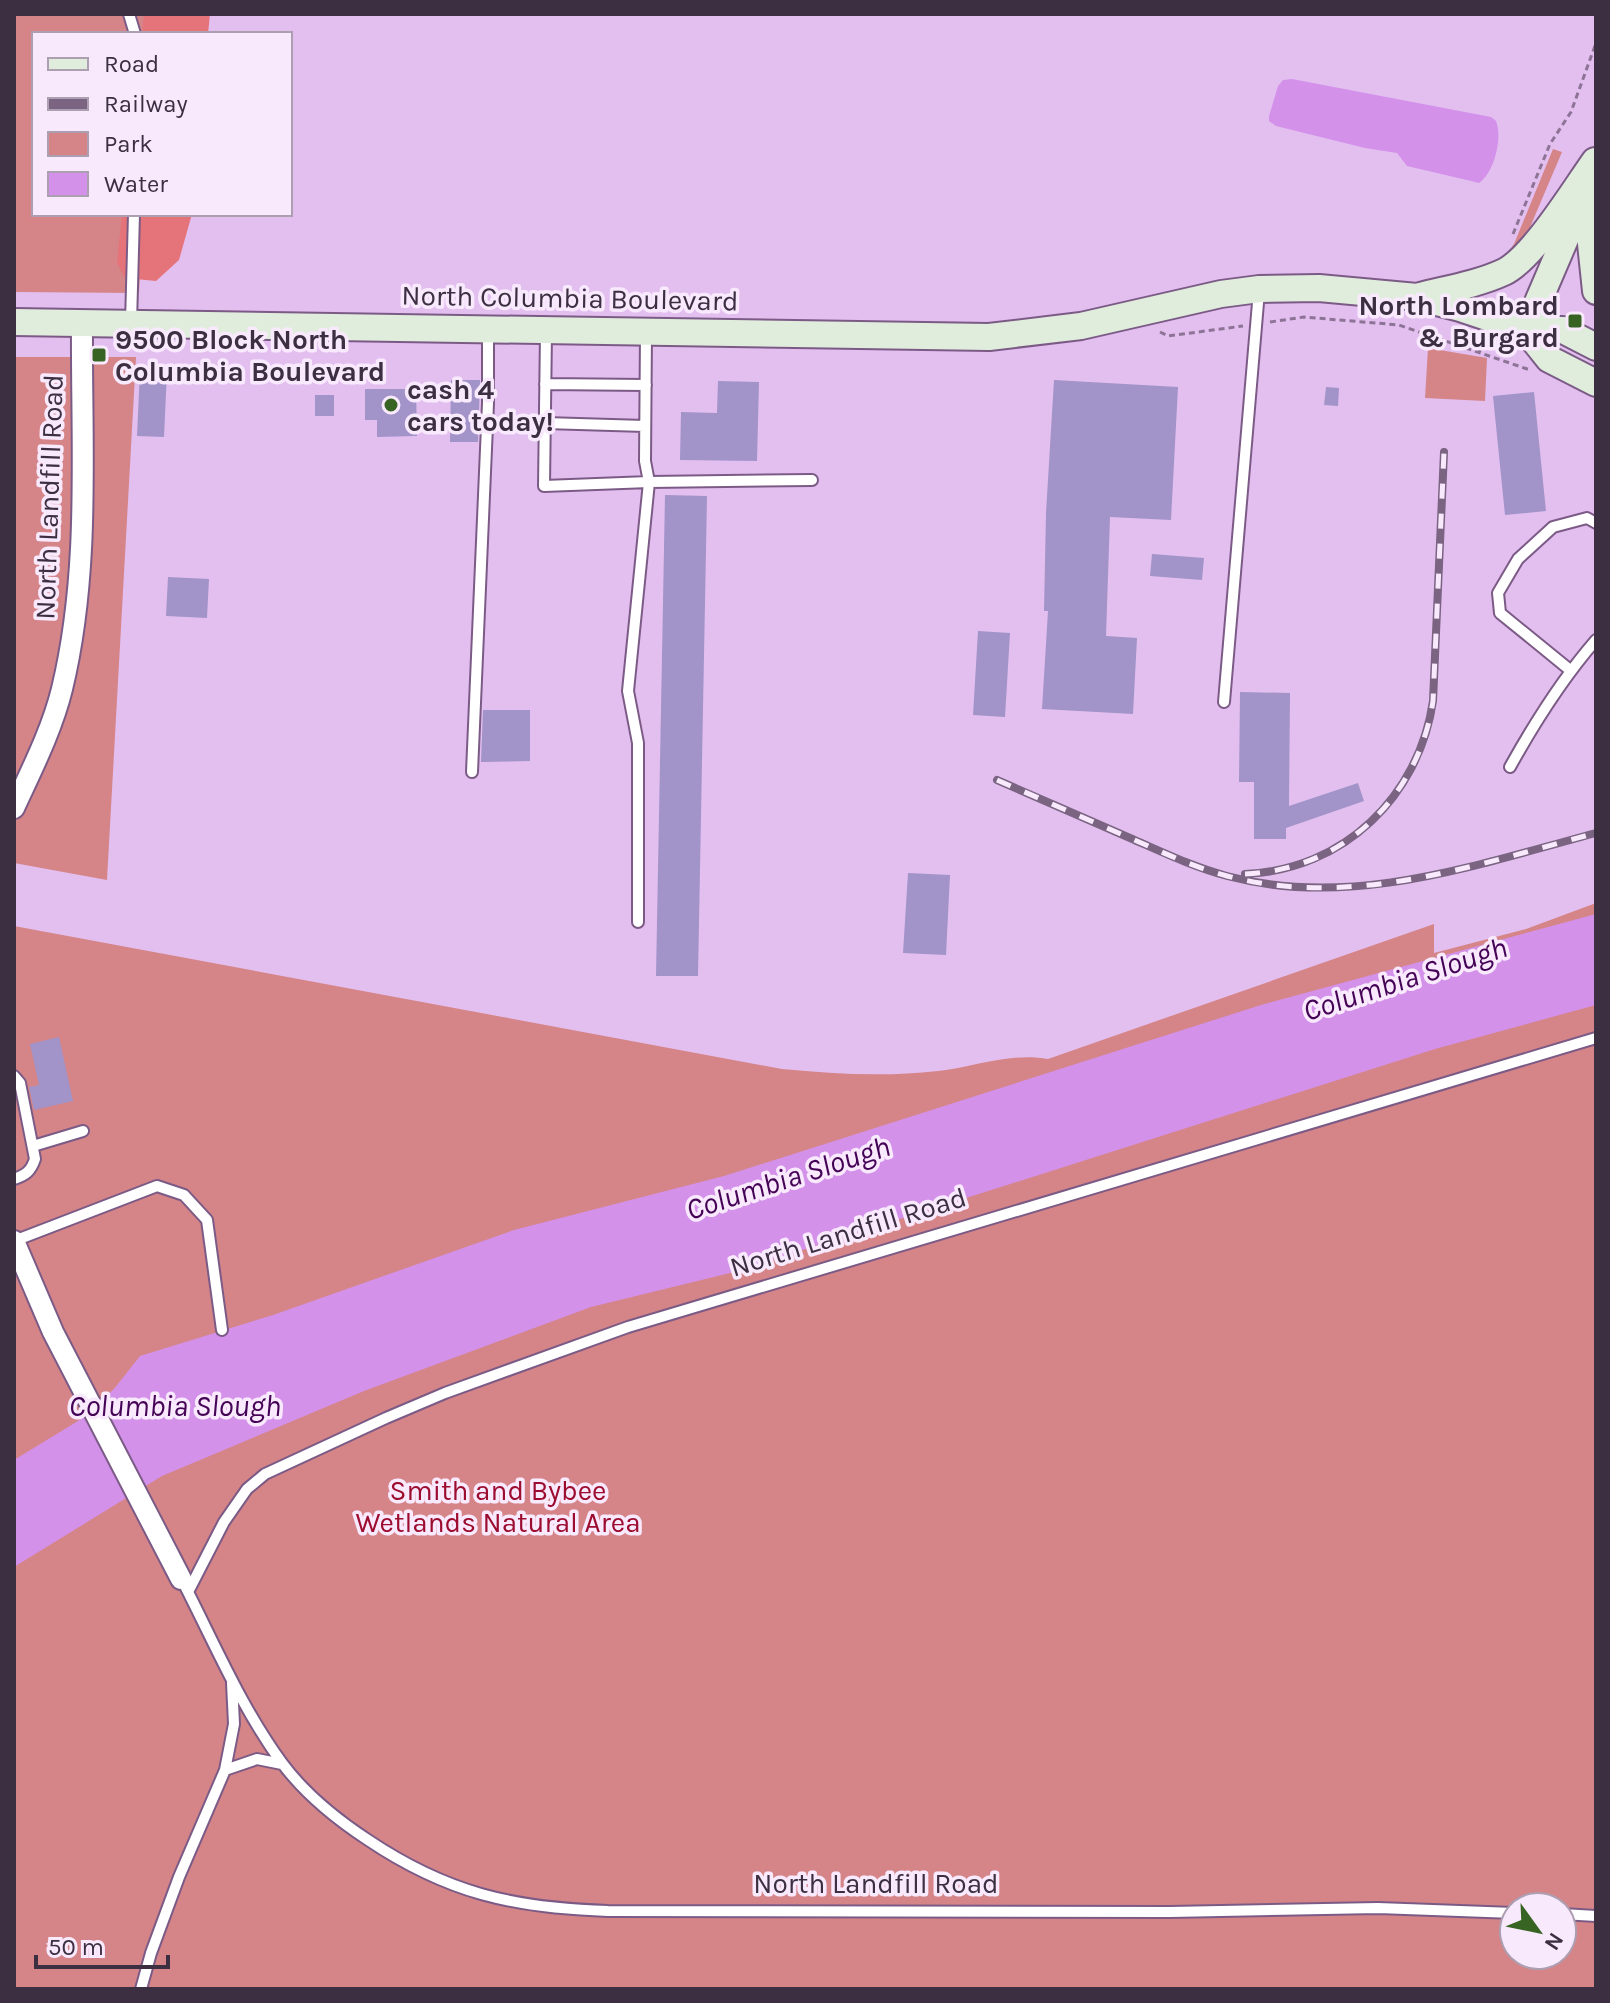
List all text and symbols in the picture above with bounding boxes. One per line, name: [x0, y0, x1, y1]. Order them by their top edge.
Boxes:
legend: [32, 32, 292, 216]
text: Road: [104, 50, 159, 78]
text: Railway: [104, 90, 188, 118]
text: Park: [104, 130, 153, 158]
text: Water: [104, 170, 168, 198]
street label: North Columbia Boulevard: [401, 279, 739, 317]
place label: North Lombard & Burgard: [1359, 289, 1559, 354]
marker: North Lombard & Burgard: [1566, 312, 1584, 330]
place label: 9500 Block North Columbia Boulevard: [115, 323, 385, 388]
marker: 9500 Block North Columbia Boulevard: [90, 346, 108, 364]
place label: cash 4 cars today!: [407, 373, 554, 438]
street label: North Landfill Road: [28, 374, 70, 620]
marker: cash 4 cars today!: [382, 396, 400, 414]
water label: Columbia Slough: [1298, 929, 1512, 1029]
water label: Columbia Slough: [681, 1128, 895, 1228]
street label: North Landfill Road: [726, 1180, 970, 1284]
water label: Columbia Slough: [69, 1388, 281, 1424]
park label: Smith and Bybee Wetlands Natural Area: [355, 1474, 641, 1539]
street label: North Landfill Road: [753, 1867, 999, 1900]
north arrow: [1498, 1891, 1578, 1971]
scale bar: [36, 1919, 168, 1969]
text: N: [1539, 1928, 1569, 1955]
text: 50 m: [48, 1933, 104, 1961]

